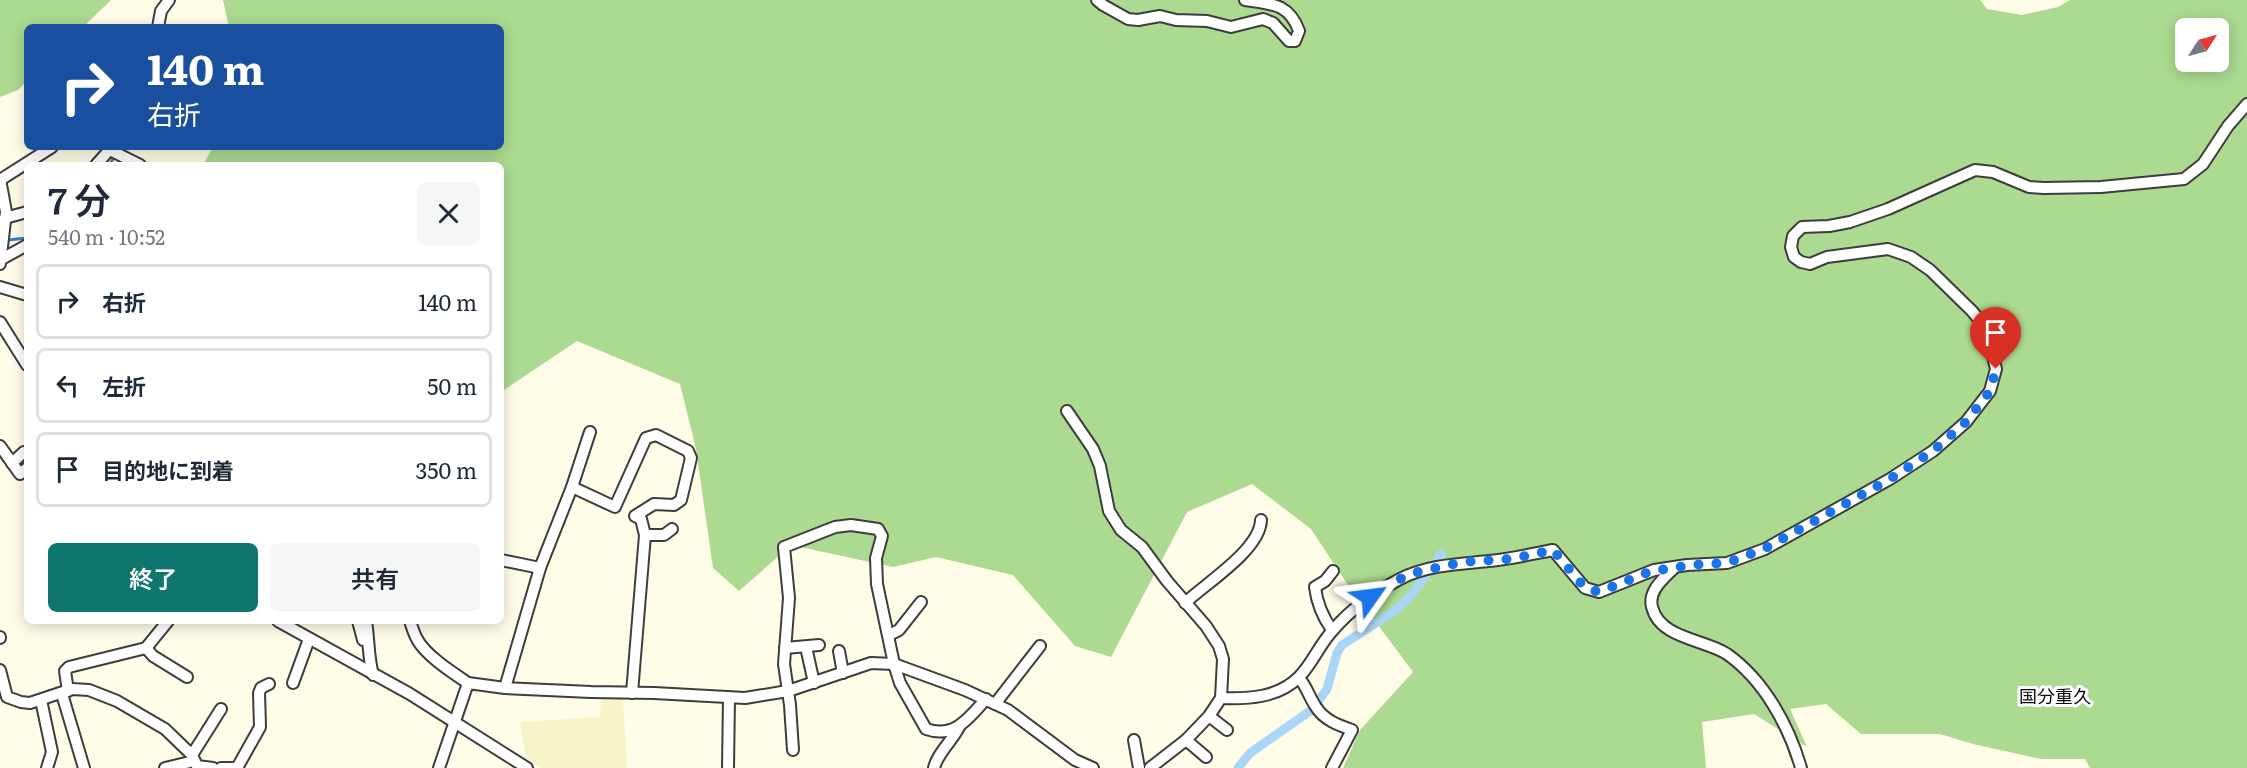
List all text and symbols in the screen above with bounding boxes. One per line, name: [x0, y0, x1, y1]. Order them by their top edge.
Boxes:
north arrow: [2175, 18, 2229, 72]
map controls: [2175, 18, 2229, 72]
text: 140 m: [147, 36, 264, 98]
icon: right: [48, 48, 126, 126]
text: 右折: [147, 93, 201, 133]
text: 7 分: [48, 172, 110, 225]
button: close: [417, 182, 480, 245]
text: 540 m · 10:52: [48, 221, 165, 251]
icon: right: [51, 285, 84, 318]
text: 右折: [102, 285, 146, 318]
text: 140 m: [418, 285, 477, 318]
pin: [1970, 307, 2021, 369]
icon: arrive: [1979, 316, 2012, 349]
icon: left: [51, 369, 84, 402]
text: 左折: [102, 369, 146, 402]
text: 50 m: [427, 369, 477, 402]
icon: arrive: [51, 453, 84, 486]
text: 目的地に到着: [102, 453, 234, 486]
text: 350 m: [416, 453, 477, 486]
button: 終了: [48, 543, 258, 612]
button: 共有: [270, 543, 480, 612]
position arrow: [1338, 565, 1402, 629]
district label: 国分重久: [2019, 682, 2091, 709]

